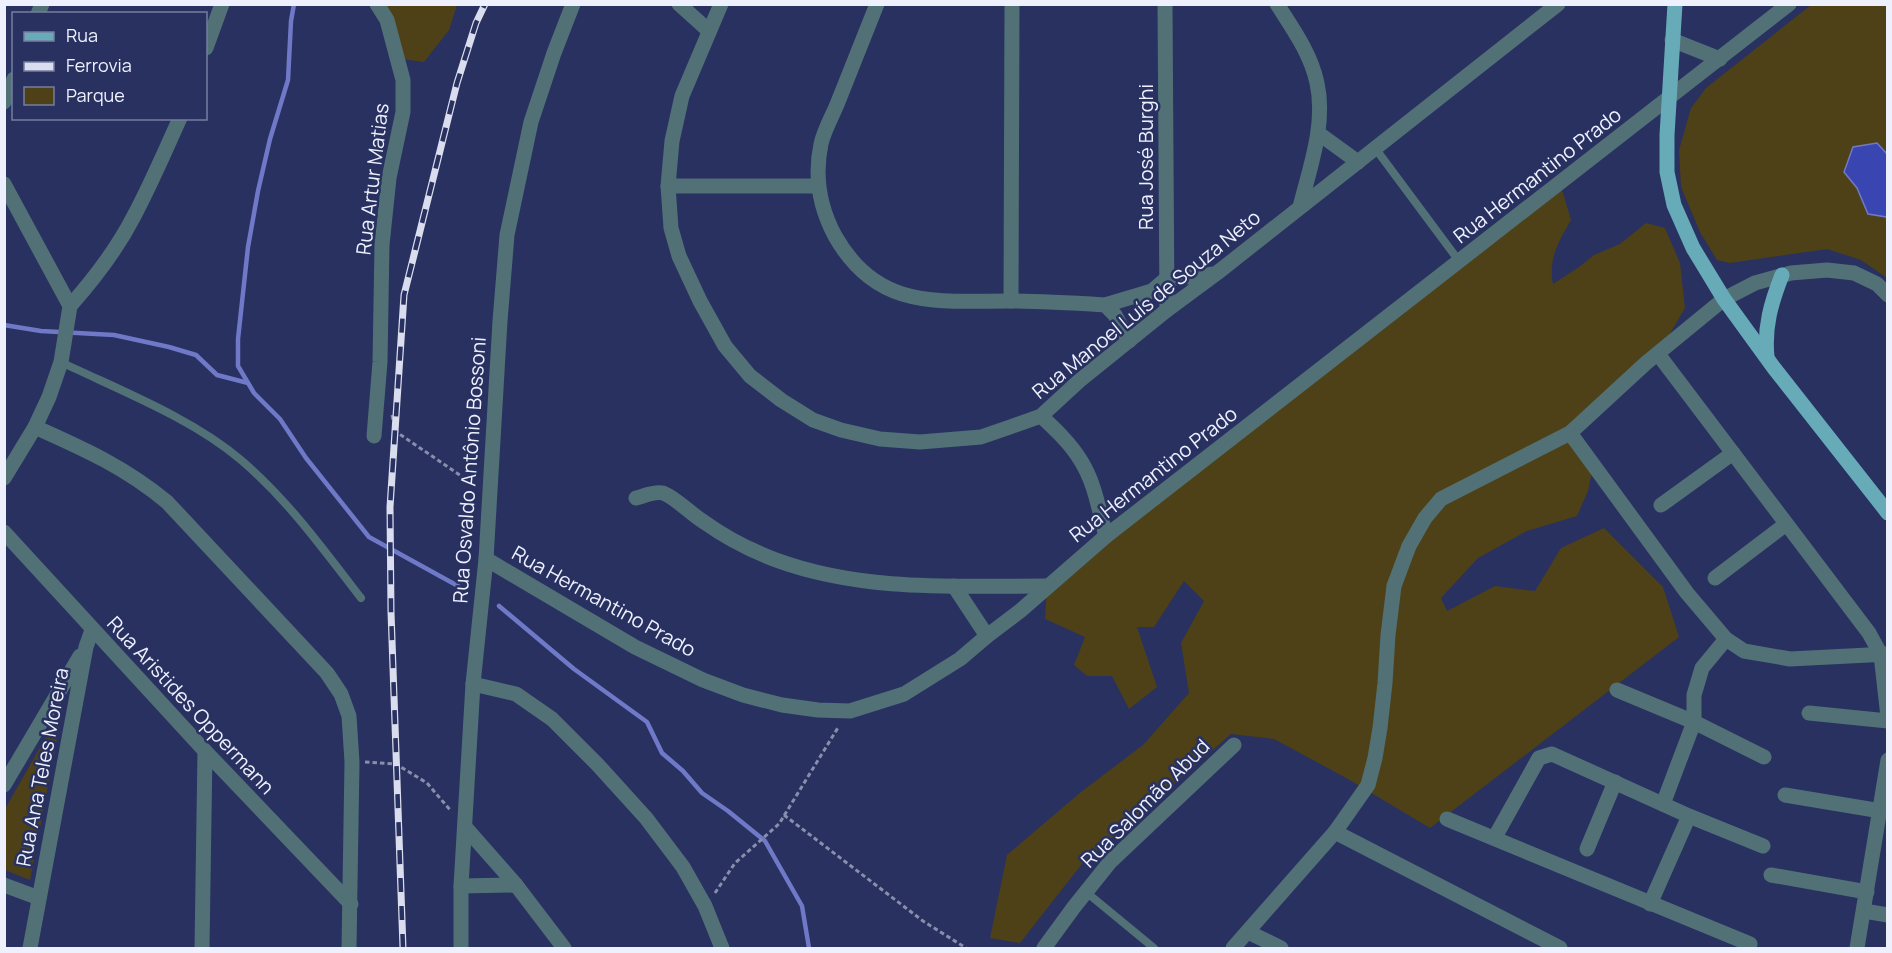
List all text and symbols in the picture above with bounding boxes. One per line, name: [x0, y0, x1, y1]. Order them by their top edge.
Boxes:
legend: [12, 12, 207, 120]
text: Rua: [66, 23, 98, 47]
text: Ferrovia: [66, 53, 132, 77]
text: Parque: [66, 83, 125, 107]
street label: Rua José Burghi: [1132, 84, 1159, 230]
street label: Rua Hermantino Prado: [1447, 101, 1627, 249]
street label: Rua Artur Matias: [349, 102, 395, 256]
street label: Rua Manoel Luís de Souza Neto: [1026, 203, 1266, 405]
street label: Rua Osvaldo Antônio Bossoni: [446, 336, 492, 604]
street label: Rua Hermantino Prado: [1063, 400, 1243, 548]
street label: Rua Hermantino Prado: [507, 539, 701, 663]
street label: Rua Aristides Oppermann: [101, 610, 281, 800]
street label: Rua Ana Teles Moreira: [9, 665, 75, 869]
street label: Rua Salomão Abud: [1075, 733, 1215, 873]

